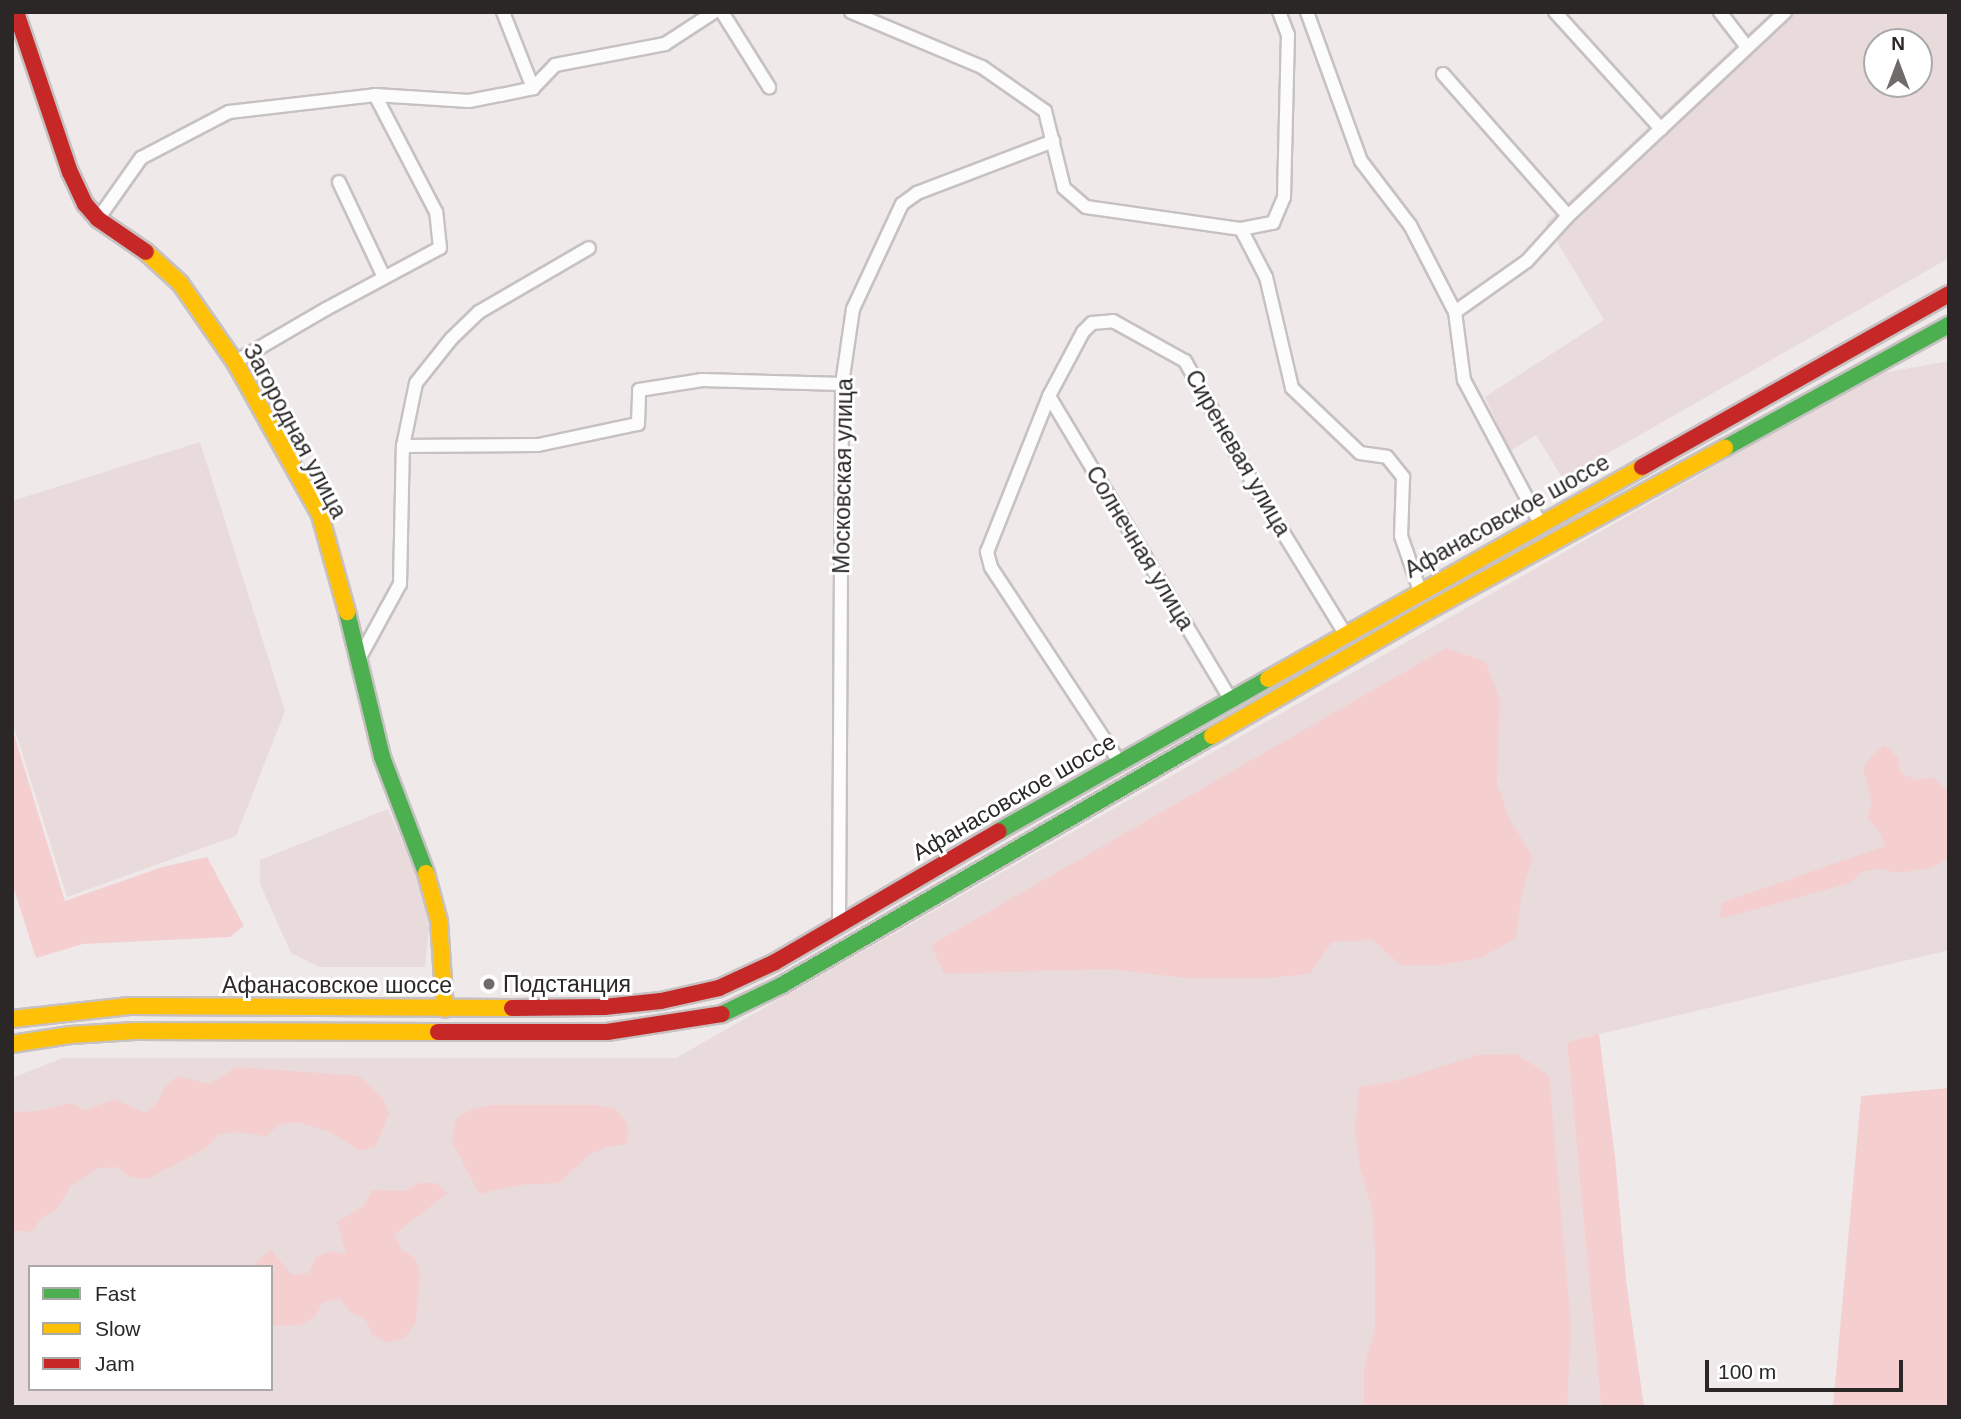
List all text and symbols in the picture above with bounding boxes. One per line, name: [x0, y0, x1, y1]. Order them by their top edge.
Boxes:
north arrow: [1863, 28, 1933, 98]
text: N: [1891, 33, 1905, 54]
street label: Загородная улица: [237, 339, 353, 523]
street label: Сиреневая улица: [1179, 365, 1297, 541]
street label: Московская улица: [827, 378, 859, 574]
street label: Афанасовское шоссе: [1400, 448, 1614, 584]
street label: Солнечная улица: [1080, 461, 1200, 635]
street label: Афанасовское шоссе: [907, 728, 1121, 866]
place label: Подстанция: [503, 970, 631, 998]
street label: Афанасовское шоссе: [222, 971, 452, 999]
marker: Подстанция: [481, 976, 497, 992]
legend: [28, 1265, 273, 1391]
text: Fast: [95, 1282, 136, 1305]
text: Slow: [95, 1317, 141, 1340]
scale bar: [1709, 1346, 1907, 1390]
text: Jam: [95, 1352, 135, 1375]
text: 100 m: [1718, 1360, 1776, 1383]

